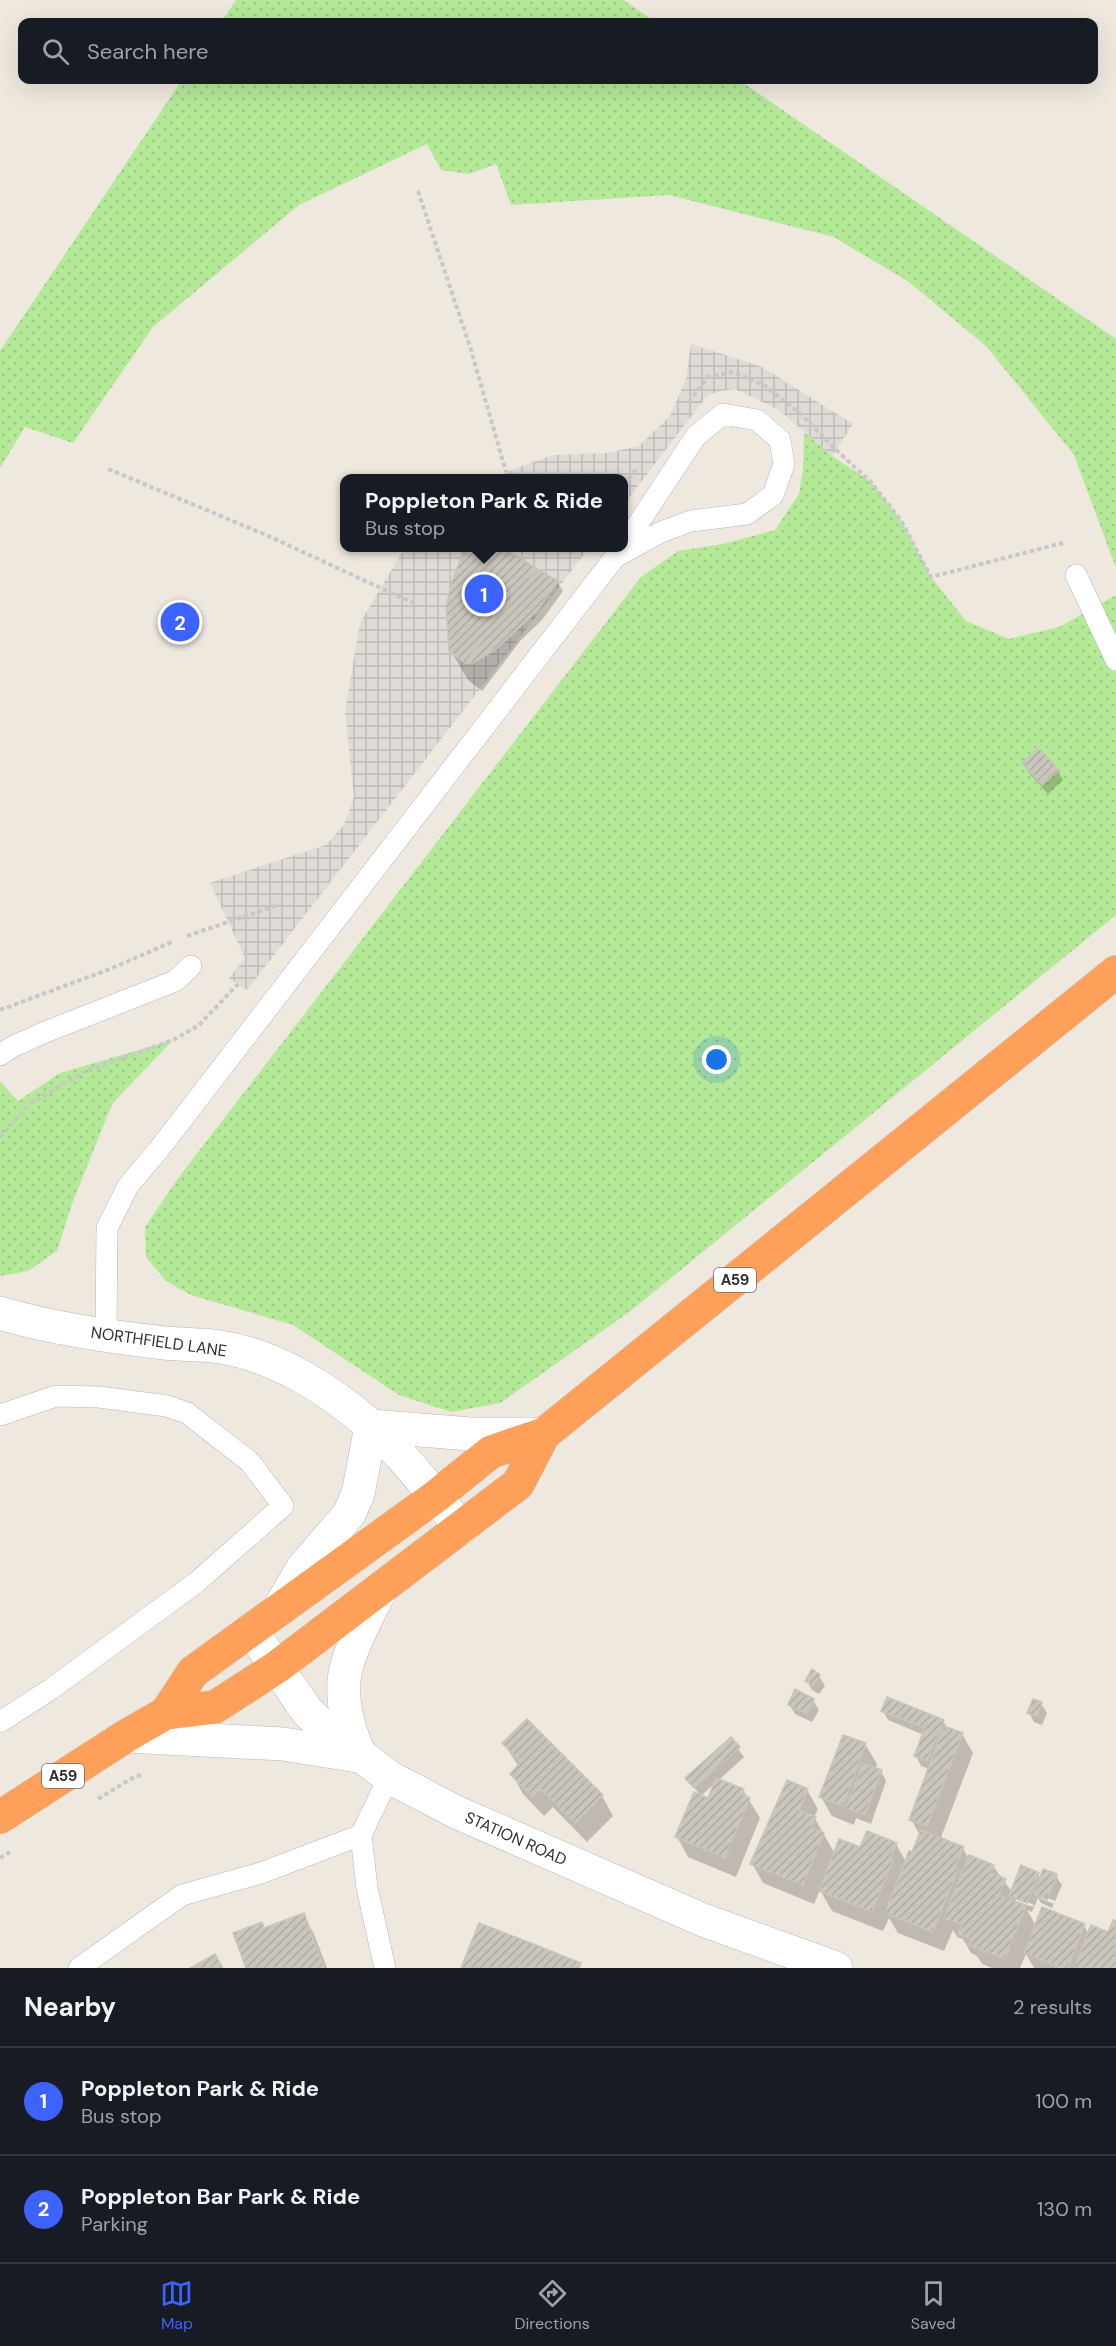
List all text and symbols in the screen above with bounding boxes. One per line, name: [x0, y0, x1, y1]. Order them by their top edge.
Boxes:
search box: [18, 18, 1098, 84]
icon: search: [39, 35, 72, 68]
text: Search here: [87, 37, 208, 66]
popup: [340, 474, 628, 552]
text: Poppleton Park & Ride: [365, 486, 603, 515]
text: Bus stop: [365, 515, 445, 541]
pin: 1: [464, 572, 504, 616]
pin: 2: [160, 600, 200, 644]
your location: [702, 1045, 731, 1074]
road number: A59: [714, 1268, 756, 1292]
street label: NORTHFIELD LANE: [90, 1322, 228, 1361]
road number: A59: [42, 1764, 84, 1788]
street label: STATION ROAD: [462, 1807, 570, 1870]
text: Nearby: [24, 1990, 116, 2024]
text: 2 results: [1013, 1994, 1092, 2020]
text: Poppleton Park & Ride: [81, 2074, 319, 2103]
text: 1: [40, 2088, 47, 2114]
text: 100 m: [1035, 2088, 1092, 2114]
text: Bus stop: [81, 2103, 161, 2129]
text: Poppleton Bar Park & Ride: [81, 2182, 360, 2211]
text: 2: [38, 2196, 49, 2222]
text: 130 m: [1037, 2196, 1092, 2222]
text: Parking: [81, 2211, 148, 2237]
tab: Map: [160, 2277, 193, 2334]
tab: Directions: [514, 2277, 590, 2334]
tab: Saved: [911, 2277, 956, 2334]

